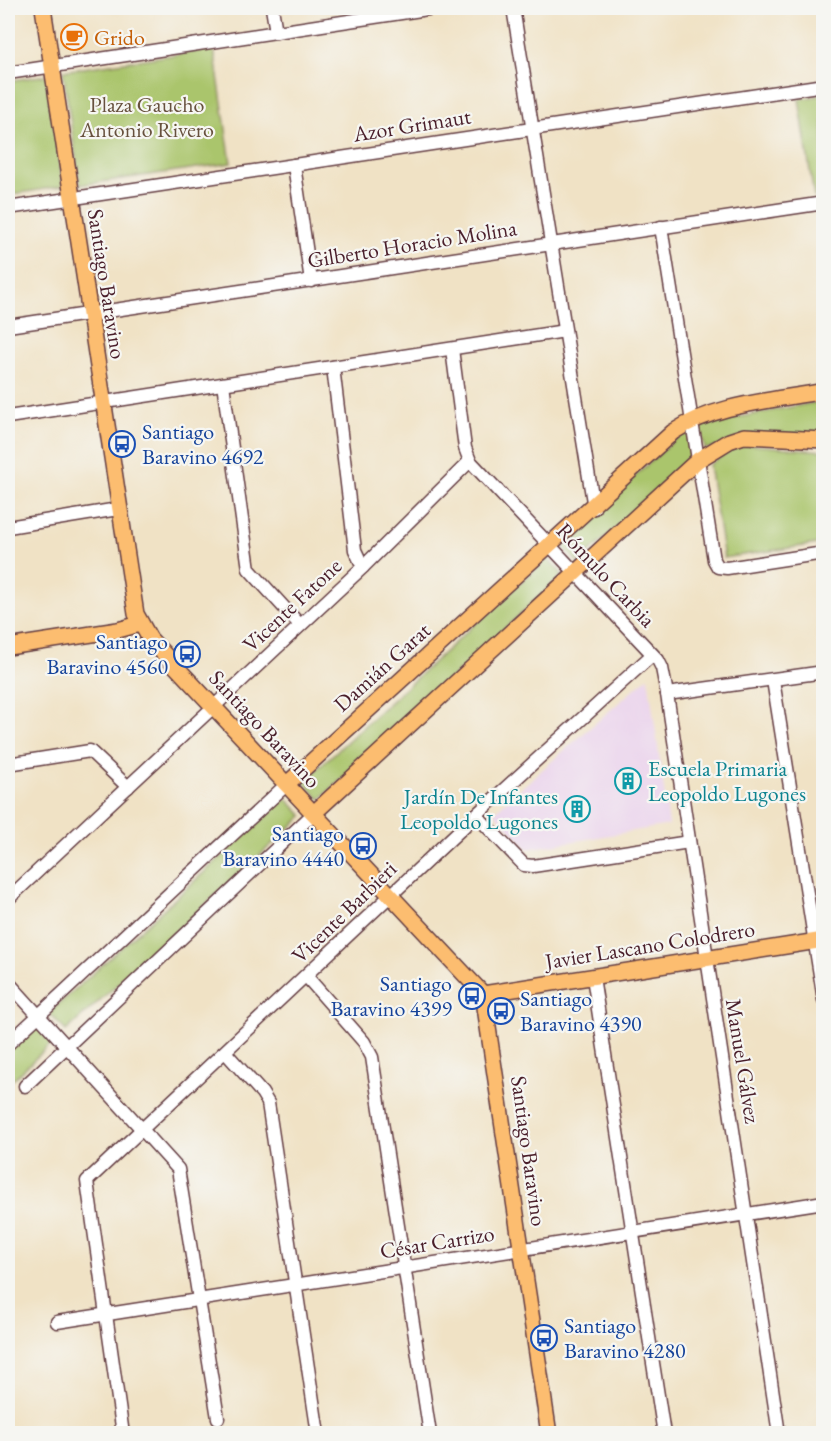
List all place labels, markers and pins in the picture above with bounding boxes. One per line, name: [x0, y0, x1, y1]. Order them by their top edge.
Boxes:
cafe icon: Grido: [59, 22, 89, 52]
place label: Grido: [94, 23, 145, 52]
place label: Santiago Baravino 4692: [142, 417, 264, 471]
bus stop icon: Santiago Baravino 4692: [107, 429, 137, 459]
place label: Santiago Baravino 4560: [46, 627, 168, 681]
bus stop icon: Santiago Baravino 4560: [172, 639, 202, 669]
place label: Escuela Primaria Leopoldo Lugones: [648, 754, 806, 808]
building icon: Escuela Primaria Leopoldo Lugones: [613, 766, 643, 796]
place label: Jardín De Infantes Leopoldo Lugones: [400, 782, 558, 836]
building icon: Jardín De Infantes Leopoldo Lugones: [562, 794, 592, 824]
place label: Santiago Baravino 4440: [222, 819, 344, 873]
bus stop icon: Santiago Baravino 4440: [348, 831, 378, 861]
place label: Santiago Baravino 4399: [330, 969, 452, 1023]
bus stop icon: Santiago Baravino 4399: [457, 981, 487, 1011]
place label: Santiago Baravino 4390: [520, 984, 642, 1038]
bus stop icon: Santiago Baravino 4390: [486, 996, 516, 1026]
place label: Santiago Baravino 4280: [564, 1311, 686, 1365]
bus stop icon: Santiago Baravino 4280: [529, 1323, 559, 1353]

